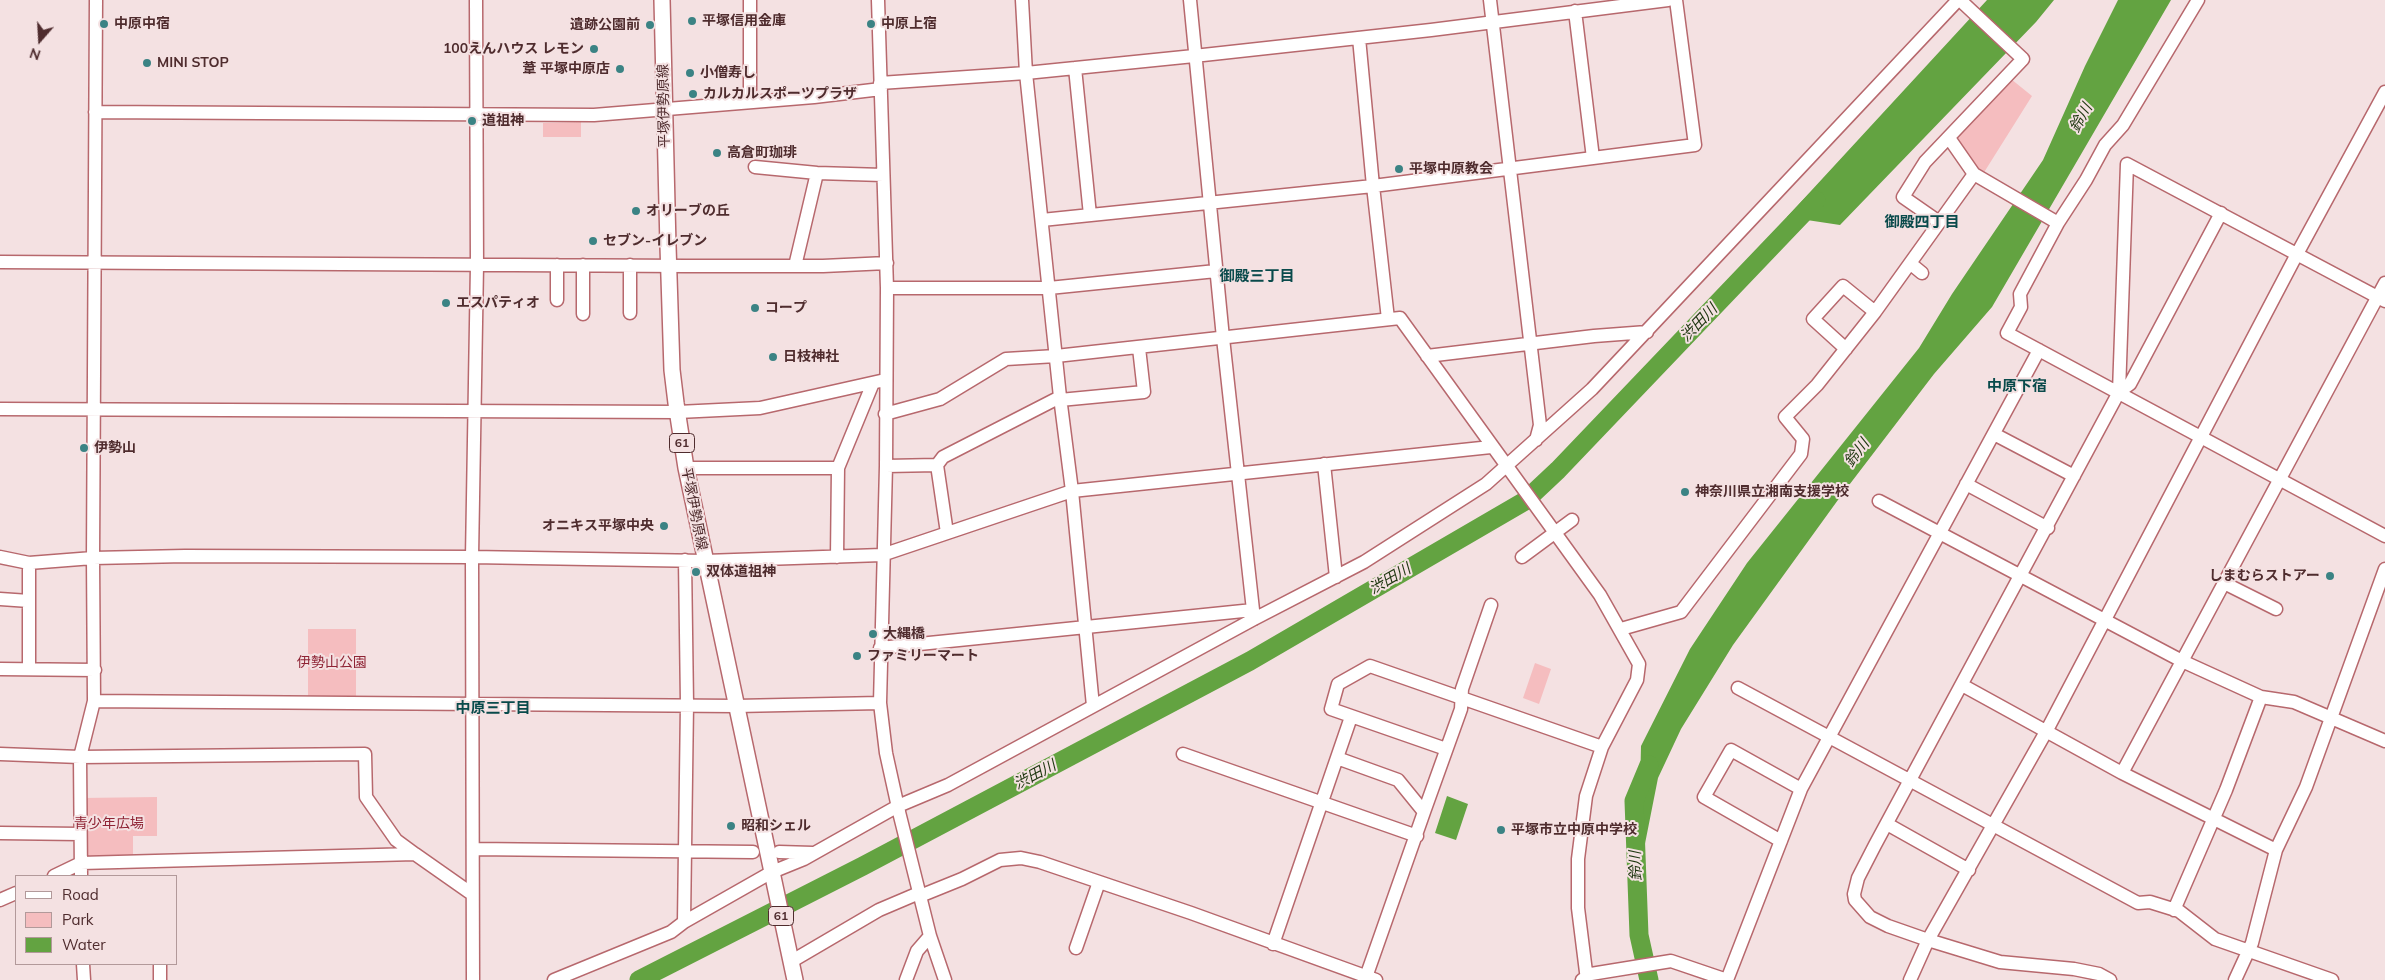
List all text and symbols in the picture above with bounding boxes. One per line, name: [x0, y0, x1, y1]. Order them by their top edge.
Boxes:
place label: 平塚信用金庫: [702, 13, 786, 29]
north arrow: [15, 15, 65, 65]
marker: 平塚信用金庫: [686, 15, 698, 27]
place label: 中原中宿: [114, 16, 170, 32]
place label: 中原上宿: [881, 16, 937, 32]
place label: 遺跡公園前: [570, 17, 640, 33]
marker: 中原中宿: [98, 18, 110, 30]
marker: 中原上宿: [865, 18, 877, 30]
marker: 遺跡公園前: [644, 19, 656, 31]
place label: 100えんハウス レモン: [443, 41, 584, 57]
marker: 100えんハウス レモン: [588, 43, 600, 55]
text: N: [27, 44, 43, 64]
place label: MINI STOP: [157, 55, 229, 71]
marker: MINI STOP: [141, 57, 153, 69]
place label: 葦 平塚中原店: [522, 61, 610, 77]
marker: 葦 平塚中原店: [614, 63, 626, 75]
street label: 平塚伊勢原線: [655, 64, 673, 148]
place label: 小僧寿し: [700, 65, 756, 81]
marker: 小僧寿し: [684, 67, 696, 79]
place label: カルカルスポーツプラザ: [703, 86, 857, 102]
marker: カルカルスポーツプラザ: [687, 88, 699, 100]
water label: 鈴川: [2066, 101, 2096, 135]
place label: 道祖神: [482, 113, 524, 129]
marker: 道祖神: [466, 115, 478, 127]
place label: 高倉町珈琲: [727, 145, 797, 161]
marker: 高倉町珈琲: [711, 147, 723, 159]
place label: 平塚中原教会: [1409, 161, 1493, 177]
marker: 平塚中原教会: [1393, 163, 1405, 175]
place label: オリーブの丘: [646, 203, 730, 219]
marker: オリーブの丘: [630, 205, 642, 217]
district label: 御殿四丁目: [1885, 213, 1959, 231]
place label: セブン-イレブン: [603, 233, 707, 249]
marker: セブン-イレブン: [587, 235, 599, 247]
district label: 御殿三丁目: [1220, 267, 1294, 285]
place label: エスパティオ: [456, 295, 540, 311]
marker: エスパティオ: [440, 297, 452, 309]
place label: コープ: [765, 300, 807, 316]
water label: 渋田川: [1677, 301, 1721, 345]
marker: コープ: [749, 302, 761, 314]
place label: 日枝神社: [783, 349, 839, 365]
marker: 日枝神社: [767, 351, 779, 363]
district label: 中原下宿: [1987, 377, 2047, 395]
road number: 61: [670, 433, 694, 452]
water label: 鈴川: [1841, 436, 1873, 470]
place label: 伊勢山: [94, 440, 136, 456]
marker: 伊勢山: [78, 442, 90, 454]
street label: 平塚伊勢原線: [678, 466, 710, 552]
place label: 神奈川県立湘南支援学校: [1695, 484, 1849, 500]
marker: 神奈川県立湘南支援学校: [1679, 486, 1691, 498]
place label: オニキス平塚中央: [542, 518, 654, 534]
marker: オニキス平塚中央: [658, 520, 670, 532]
water label: 渋田川: [1366, 560, 1414, 598]
place label: 双体道祖神: [706, 564, 776, 580]
marker: 双体道祖神: [690, 566, 702, 578]
place label: しまむらストアー: [2209, 568, 2320, 584]
marker: しまむらストアー: [2324, 570, 2336, 582]
place label: 大縄橋: [883, 626, 925, 642]
marker: 大縄橋: [867, 628, 879, 640]
place label: ファミリーマート: [867, 648, 979, 664]
marker: ファミリーマート: [851, 650, 863, 662]
park label: 伊勢山公園: [297, 655, 367, 671]
district label: 中原三丁目: [456, 699, 530, 717]
water label: 渋田川: [1011, 756, 1059, 794]
park label: 青少年広場: [74, 816, 144, 832]
place label: 昭和シェル: [741, 818, 811, 834]
marker: 昭和シェル: [725, 820, 737, 832]
place label: 平塚市立中原中学校: [1511, 822, 1637, 838]
marker: 平塚市立中原中学校: [1495, 824, 1507, 836]
water label: 鈴川: [1626, 851, 1646, 881]
legend: [15, 875, 178, 965]
text: Road: [62, 885, 99, 904]
road number: 61: [768, 906, 794, 926]
text: Park: [62, 910, 94, 929]
text: Water: [62, 935, 106, 954]

